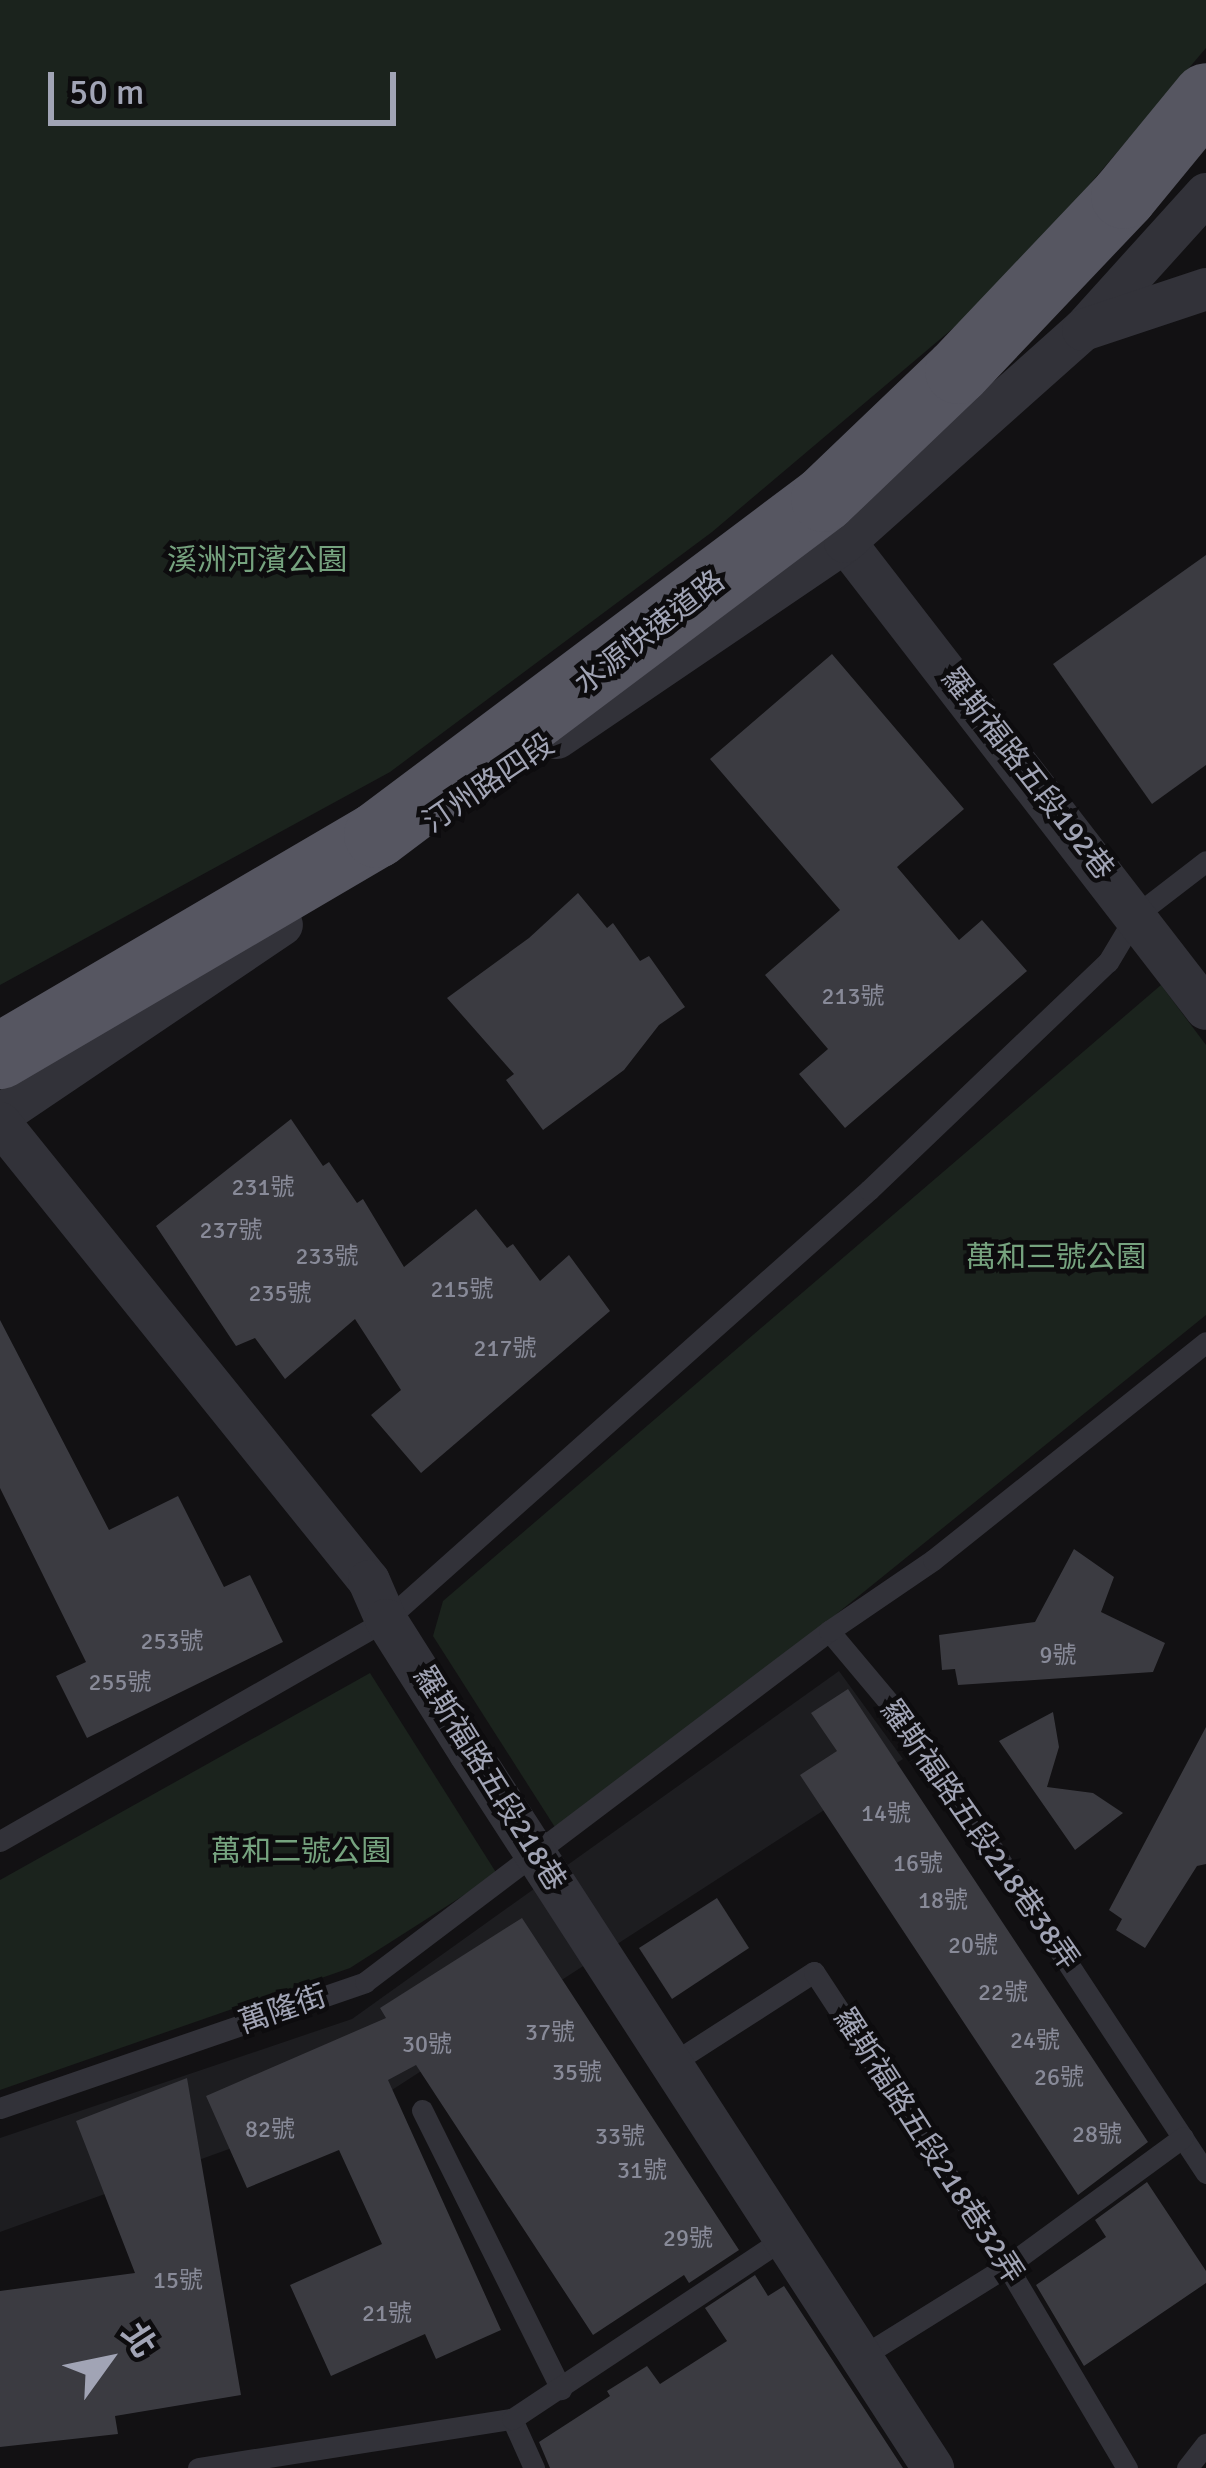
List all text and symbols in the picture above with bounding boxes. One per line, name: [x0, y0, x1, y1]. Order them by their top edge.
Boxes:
scale bar: [54, 48, 402, 122]
text: 50 m: [69, 70, 145, 115]
park label: 溪洲河濱公園: [167, 543, 347, 579]
street label: 水源快速道路: [568, 563, 732, 703]
street label: 羅斯福路五段192巷: [933, 661, 1121, 887]
street label: 汀州路四段: [417, 727, 561, 841]
house number: 213號: [822, 983, 884, 1011]
house number: 231號: [232, 1174, 294, 1202]
house number: 237號: [200, 1217, 262, 1245]
park label: 萬和三號公園: [966, 1240, 1146, 1276]
house number: 233號: [296, 1243, 358, 1271]
house number: 215號: [431, 1276, 493, 1304]
house number: 235號: [249, 1280, 311, 1308]
house number: 217號: [474, 1335, 536, 1363]
house number: 253號: [141, 1628, 203, 1656]
house number: 9號: [1040, 1642, 1076, 1670]
street label: 羅斯福路五段218巷: [405, 1660, 573, 1898]
house number: 255號: [89, 1669, 151, 1697]
street label: 羅斯福路五段218巷38弄: [872, 1693, 1086, 1977]
house number: 14號: [861, 1800, 911, 1828]
park label: 萬和二號公園: [211, 1834, 391, 1870]
house number: 16號: [893, 1850, 943, 1878]
house number: 18號: [918, 1887, 968, 1915]
house number: 20號: [948, 1932, 998, 1960]
street label: 萬隆街: [235, 1978, 331, 2042]
house number: 22號: [978, 1979, 1028, 2007]
street label: 羅斯福路五段218巷32弄: [825, 2002, 1031, 2290]
house number: 37號: [525, 2019, 575, 2047]
house number: 24號: [1010, 2027, 1060, 2055]
house number: 30號: [402, 2031, 452, 2059]
house number: 35號: [552, 2059, 602, 2087]
house number: 26號: [1034, 2064, 1084, 2092]
house number: 82號: [245, 2116, 295, 2144]
house number: 28號: [1072, 2121, 1122, 2149]
house number: 33號: [595, 2123, 645, 2151]
house number: 31號: [617, 2157, 667, 2185]
house number: 29號: [663, 2225, 713, 2253]
house number: 15號: [153, 2267, 203, 2295]
north arrow: [48, 2300, 168, 2420]
house number: 21號: [362, 2300, 412, 2328]
text: 北: [112, 2315, 165, 2365]

